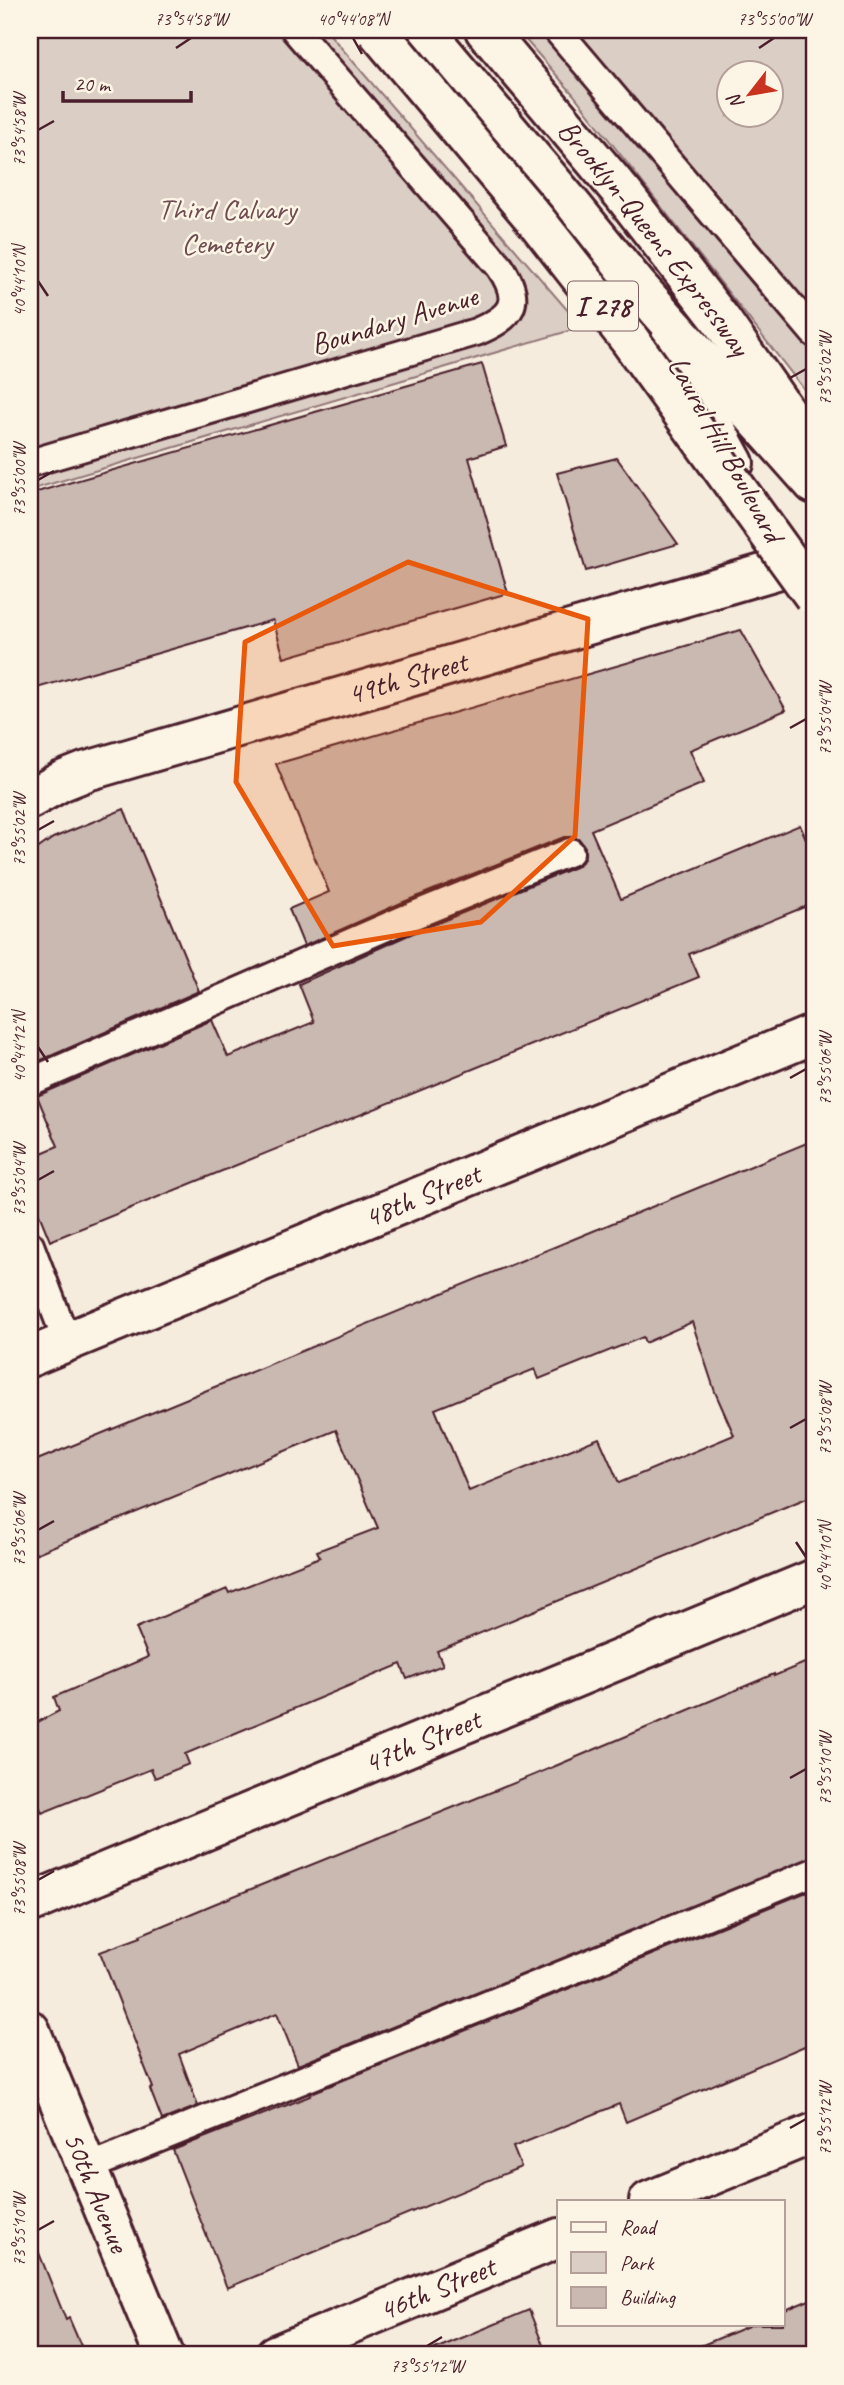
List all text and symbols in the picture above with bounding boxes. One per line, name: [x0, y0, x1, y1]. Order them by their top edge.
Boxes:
text: 73°54'58"W: [154, 8, 231, 30]
text: 40°44'08"N: [318, 8, 392, 30]
text: 73°55'00"W: [737, 8, 814, 30]
scale bar: [63, 60, 191, 104]
north arrow: [714, 60, 784, 130]
text: 20 m: [74, 71, 112, 97]
text: N: [721, 88, 750, 113]
text: 73°54'58"W: [8, 90, 30, 167]
street label: Brooklyn-Queens Expressway: [550, 112, 761, 365]
park label: Third Calvary Cemetery: [158, 190, 299, 262]
text: 40°44'10"N: [8, 242, 30, 316]
street label: Boundary Avenue: [306, 276, 484, 363]
road number: I 278: [568, 282, 638, 330]
text: 73°55'02"W: [814, 329, 836, 406]
street label: Laurel Hill Boulevard: [659, 349, 795, 552]
text: 73°55'00"W: [8, 440, 30, 517]
street label: 49th Street: [343, 641, 474, 713]
text: 73°55'04"W: [814, 679, 836, 756]
text: 73°55'02"W: [8, 790, 30, 867]
text: 40°44'12"N: [8, 1008, 30, 1082]
text: 73°55'06"W: [814, 1029, 836, 1106]
text: 73°55'04"W: [8, 1140, 30, 1217]
street label: 48th Street: [358, 1153, 489, 1236]
text: 73°55'08"W: [814, 1379, 836, 1456]
text: 73°55'06"W: [8, 1490, 30, 1567]
text: 40°44'10"N: [814, 1518, 836, 1592]
street label: 47th Street: [358, 1699, 489, 1782]
text: 73°55'10"W: [814, 1729, 836, 1806]
text: 73°55'08"W: [8, 1840, 30, 1917]
text: 73°55'12"W: [814, 2079, 836, 2156]
street label: 50th Avenue: [55, 2126, 139, 2260]
text: 73°55'10"W: [8, 2190, 30, 2267]
legend: [557, 2200, 784, 2326]
text: Road: [620, 2214, 659, 2240]
street label: 46th Street: [373, 2246, 504, 2329]
text: Park: [620, 2250, 655, 2276]
text: Building: [620, 2284, 677, 2310]
text: 73°55'12"W: [390, 2355, 467, 2377]

